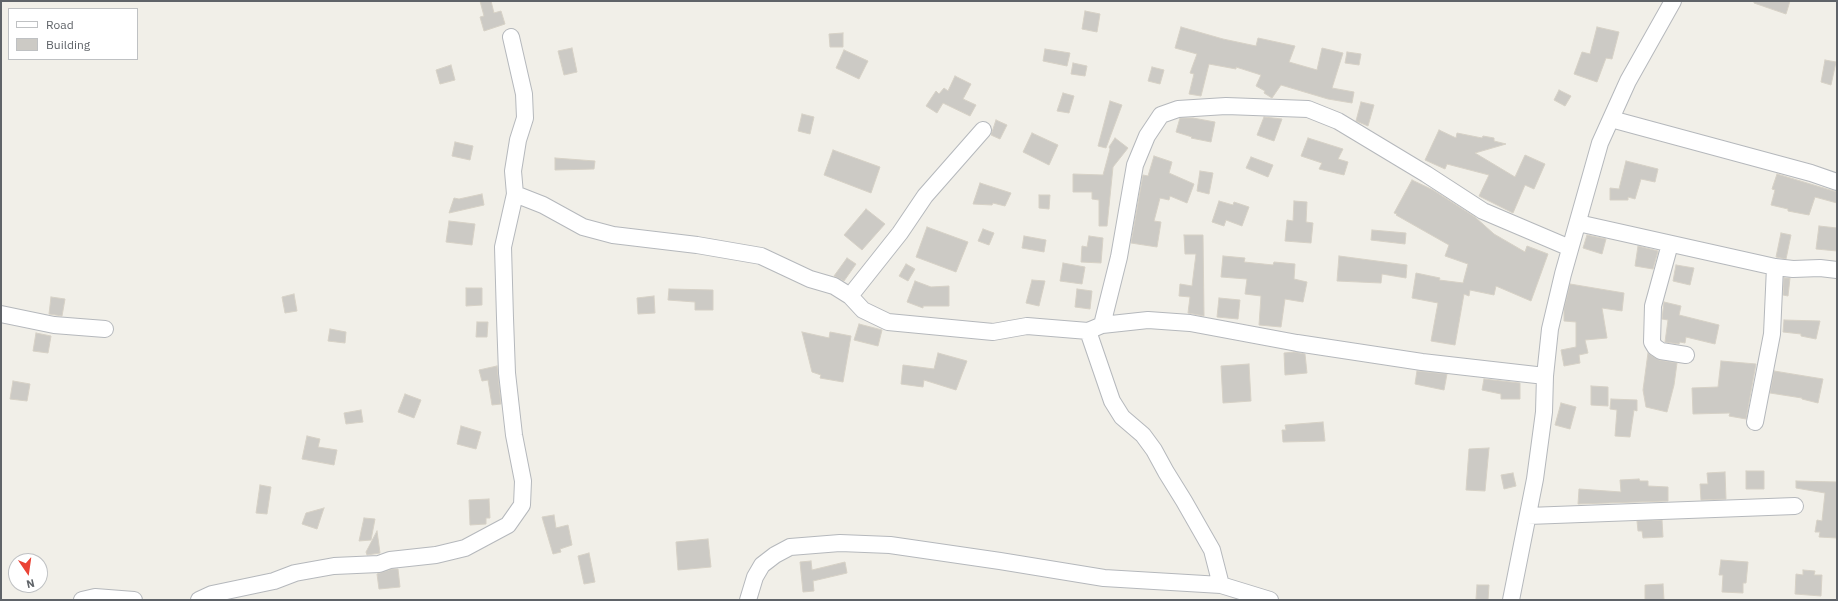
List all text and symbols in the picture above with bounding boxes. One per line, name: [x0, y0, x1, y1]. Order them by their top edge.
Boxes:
legend: [8, 8, 138, 60]
text: Road: [46, 17, 74, 32]
text: Building: [46, 37, 90, 52]
north arrow: [8, 553, 48, 593]
text: N: [25, 576, 36, 591]

